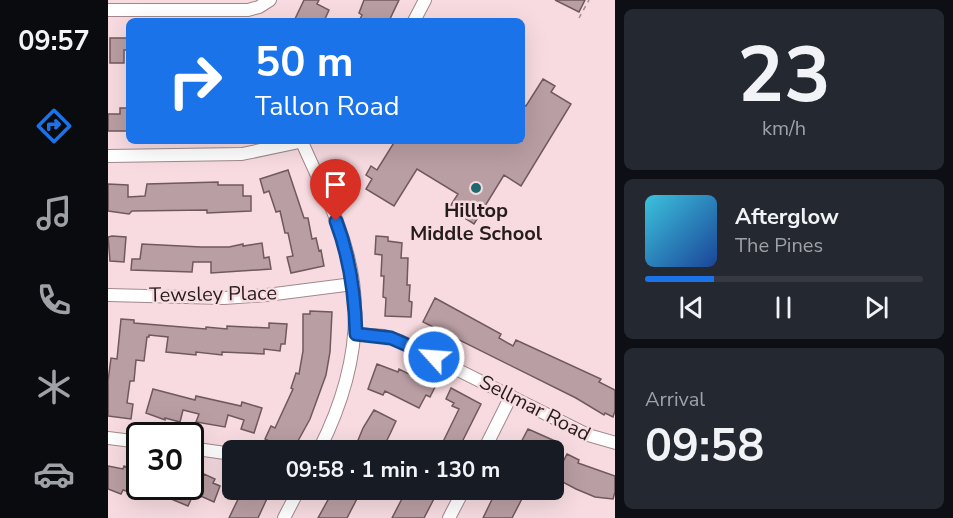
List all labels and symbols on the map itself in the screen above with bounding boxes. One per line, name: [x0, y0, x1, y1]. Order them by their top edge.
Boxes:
pin: [310, 159, 361, 221]
marker: Hilltop Middle School: [469, 181, 483, 195]
place label: Hilltop Middle School: [410, 197, 543, 247]
street label: Tewsley Place: [149, 279, 277, 309]
position arrow: [402, 325, 466, 389]
street label: Sellmar Road: [475, 368, 595, 448]
speed limit sign: 30: [126, 422, 204, 500]

